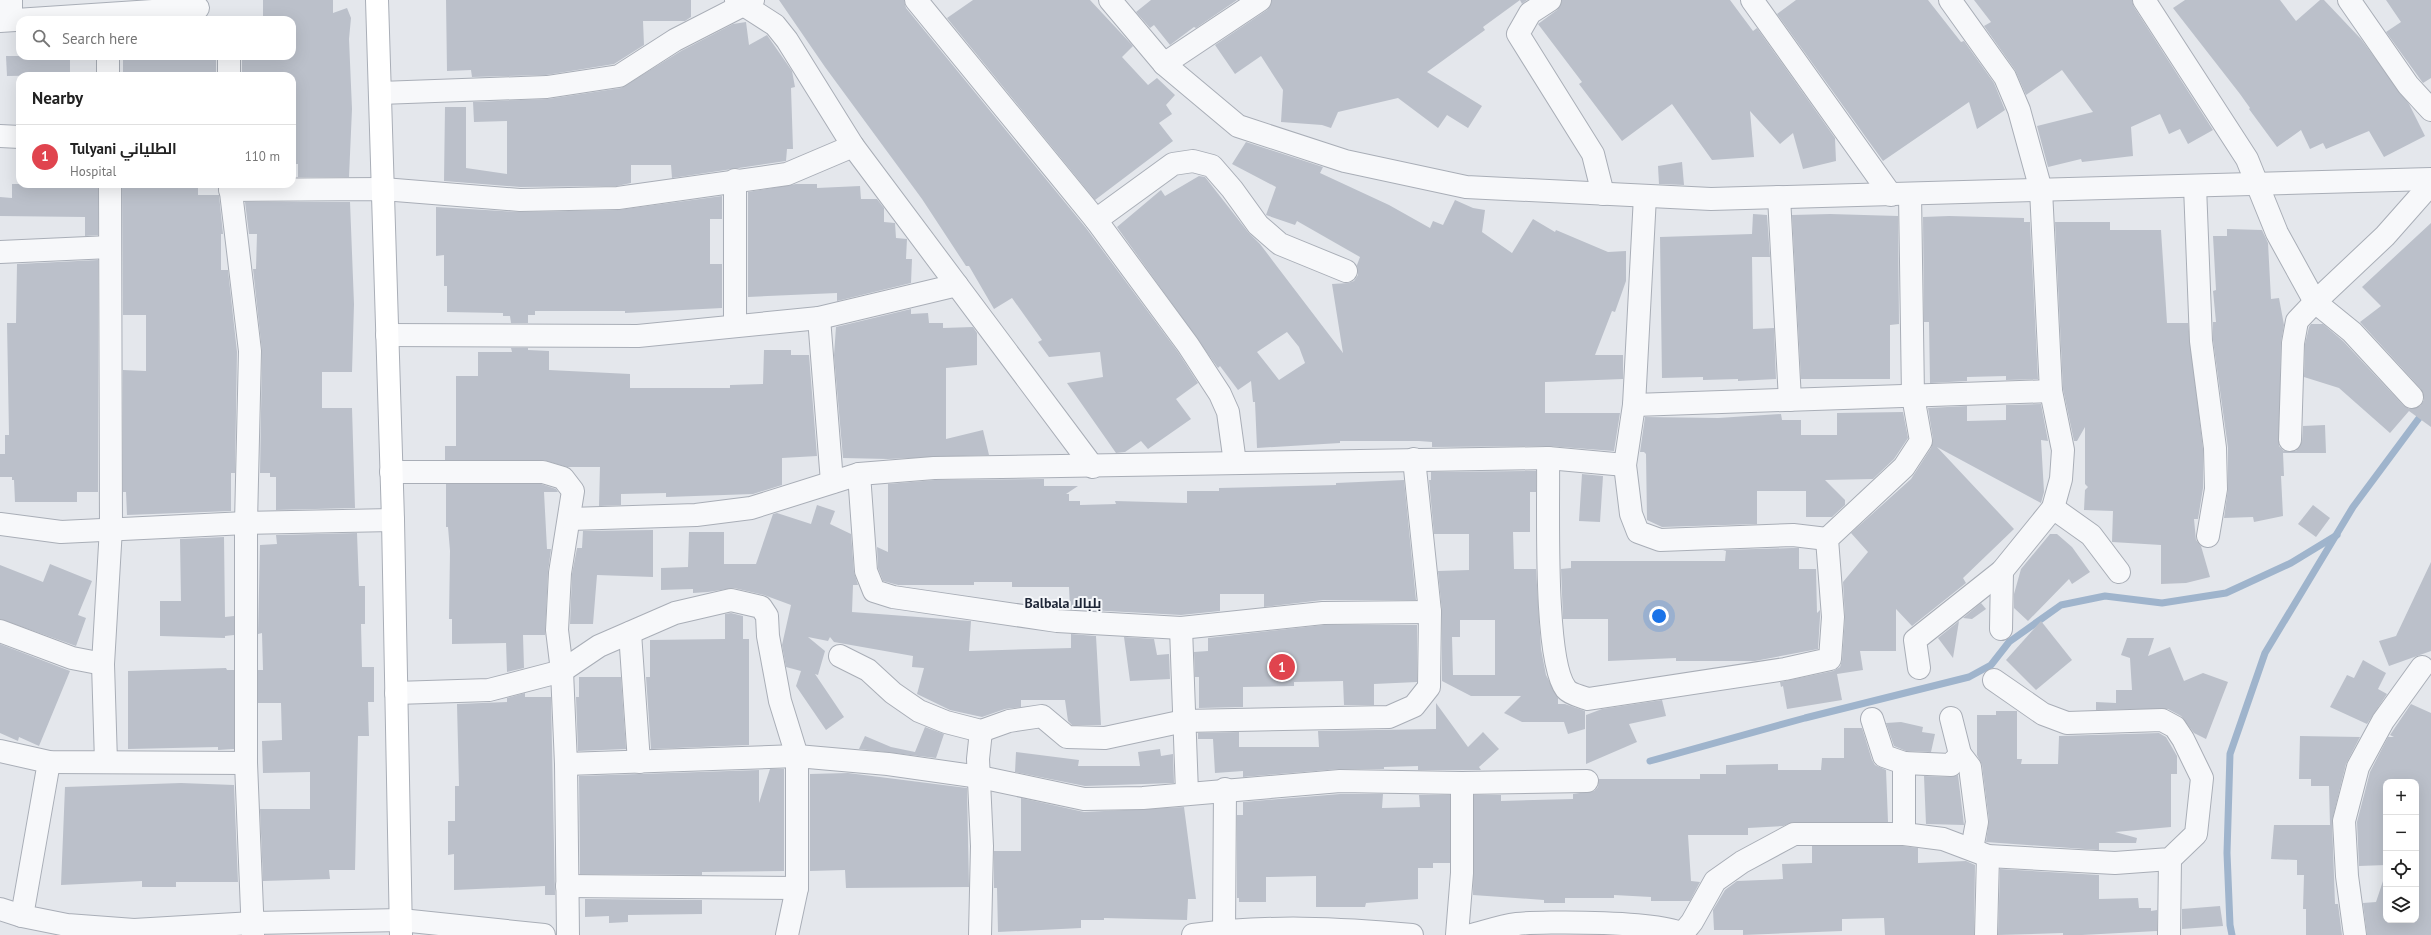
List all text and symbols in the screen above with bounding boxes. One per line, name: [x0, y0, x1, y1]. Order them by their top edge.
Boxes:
search box: [16, 16, 296, 60]
icon: search: [30, 27, 52, 49]
text: Search here: [62, 29, 138, 48]
text: Nearby: [32, 87, 83, 109]
text: Tulyani الطلياني: [70, 139, 177, 158]
text: 1: [41, 148, 49, 165]
text: 110 m: [245, 148, 280, 165]
text: Hospital: [70, 163, 116, 180]
district label: Balbala بلبالا: [1025, 594, 1101, 612]
your location: [1649, 606, 1669, 626]
pin: 1: [1269, 652, 1295, 682]
map controls: [2383, 779, 2419, 923]
button: +: [2383, 779, 2419, 815]
button: −: [2383, 815, 2419, 851]
button: locate: [2383, 851, 2419, 887]
button: layers: [2383, 887, 2419, 923]

